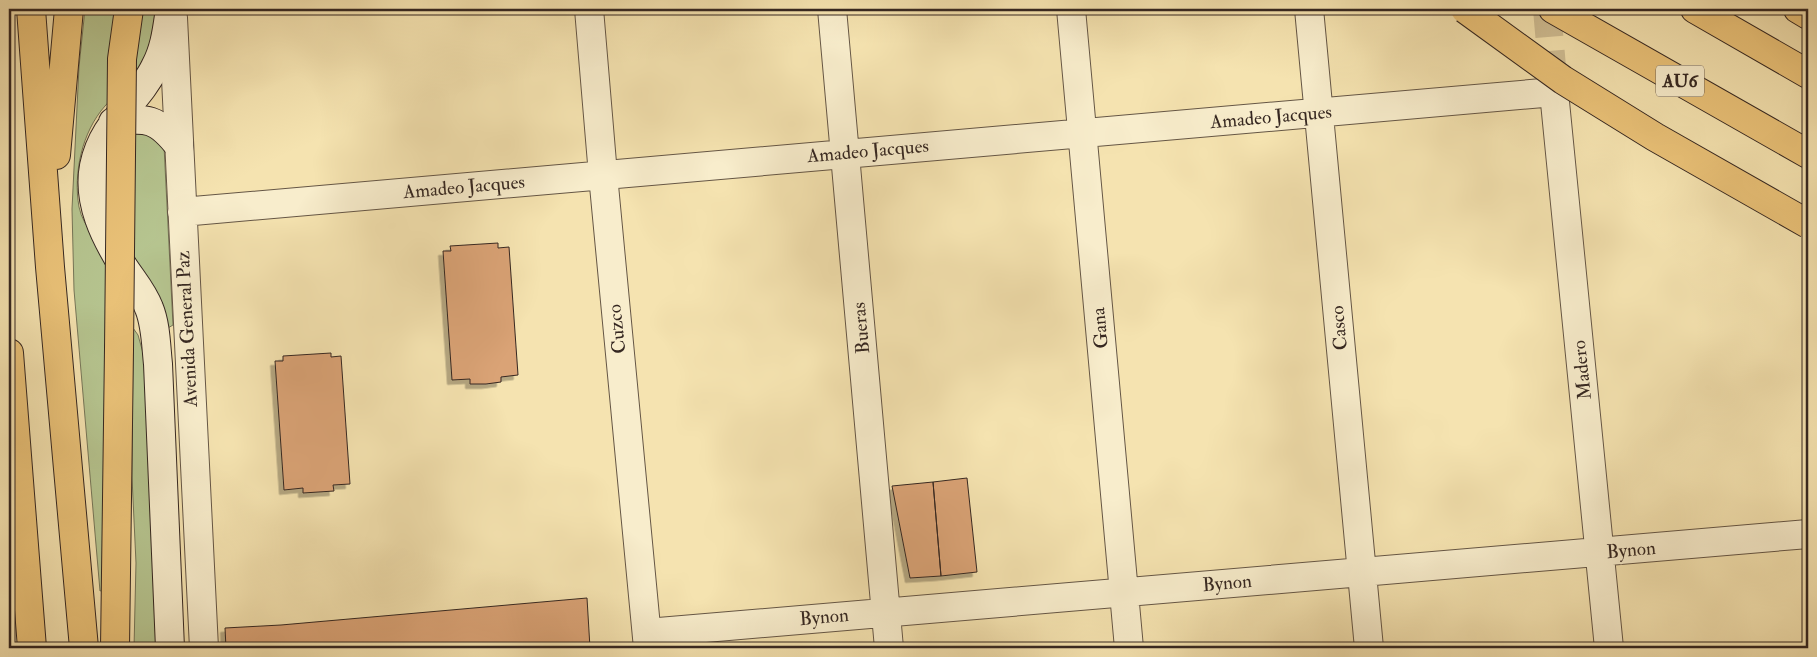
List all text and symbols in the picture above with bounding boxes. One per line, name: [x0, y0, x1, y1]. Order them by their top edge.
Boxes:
road number: AU6: [1656, 66, 1704, 96]
street label: Amadeo Jacques: [1208, 100, 1333, 134]
street label: Amadeo Jacques: [805, 134, 930, 168]
street label: Amadeo Jacques: [401, 170, 526, 204]
street label: Avenida General Paz: [171, 250, 203, 409]
street label: Bueras: [847, 301, 875, 355]
street label: Cuzco: [602, 303, 632, 355]
street label: Casco: [1325, 305, 1353, 351]
street label: Gana: [1086, 306, 1114, 350]
street label: Madero: [1567, 339, 1597, 401]
street label: Bynon: [1605, 536, 1657, 564]
street label: Bynon: [1201, 569, 1253, 597]
street label: Bynon: [798, 603, 850, 631]

